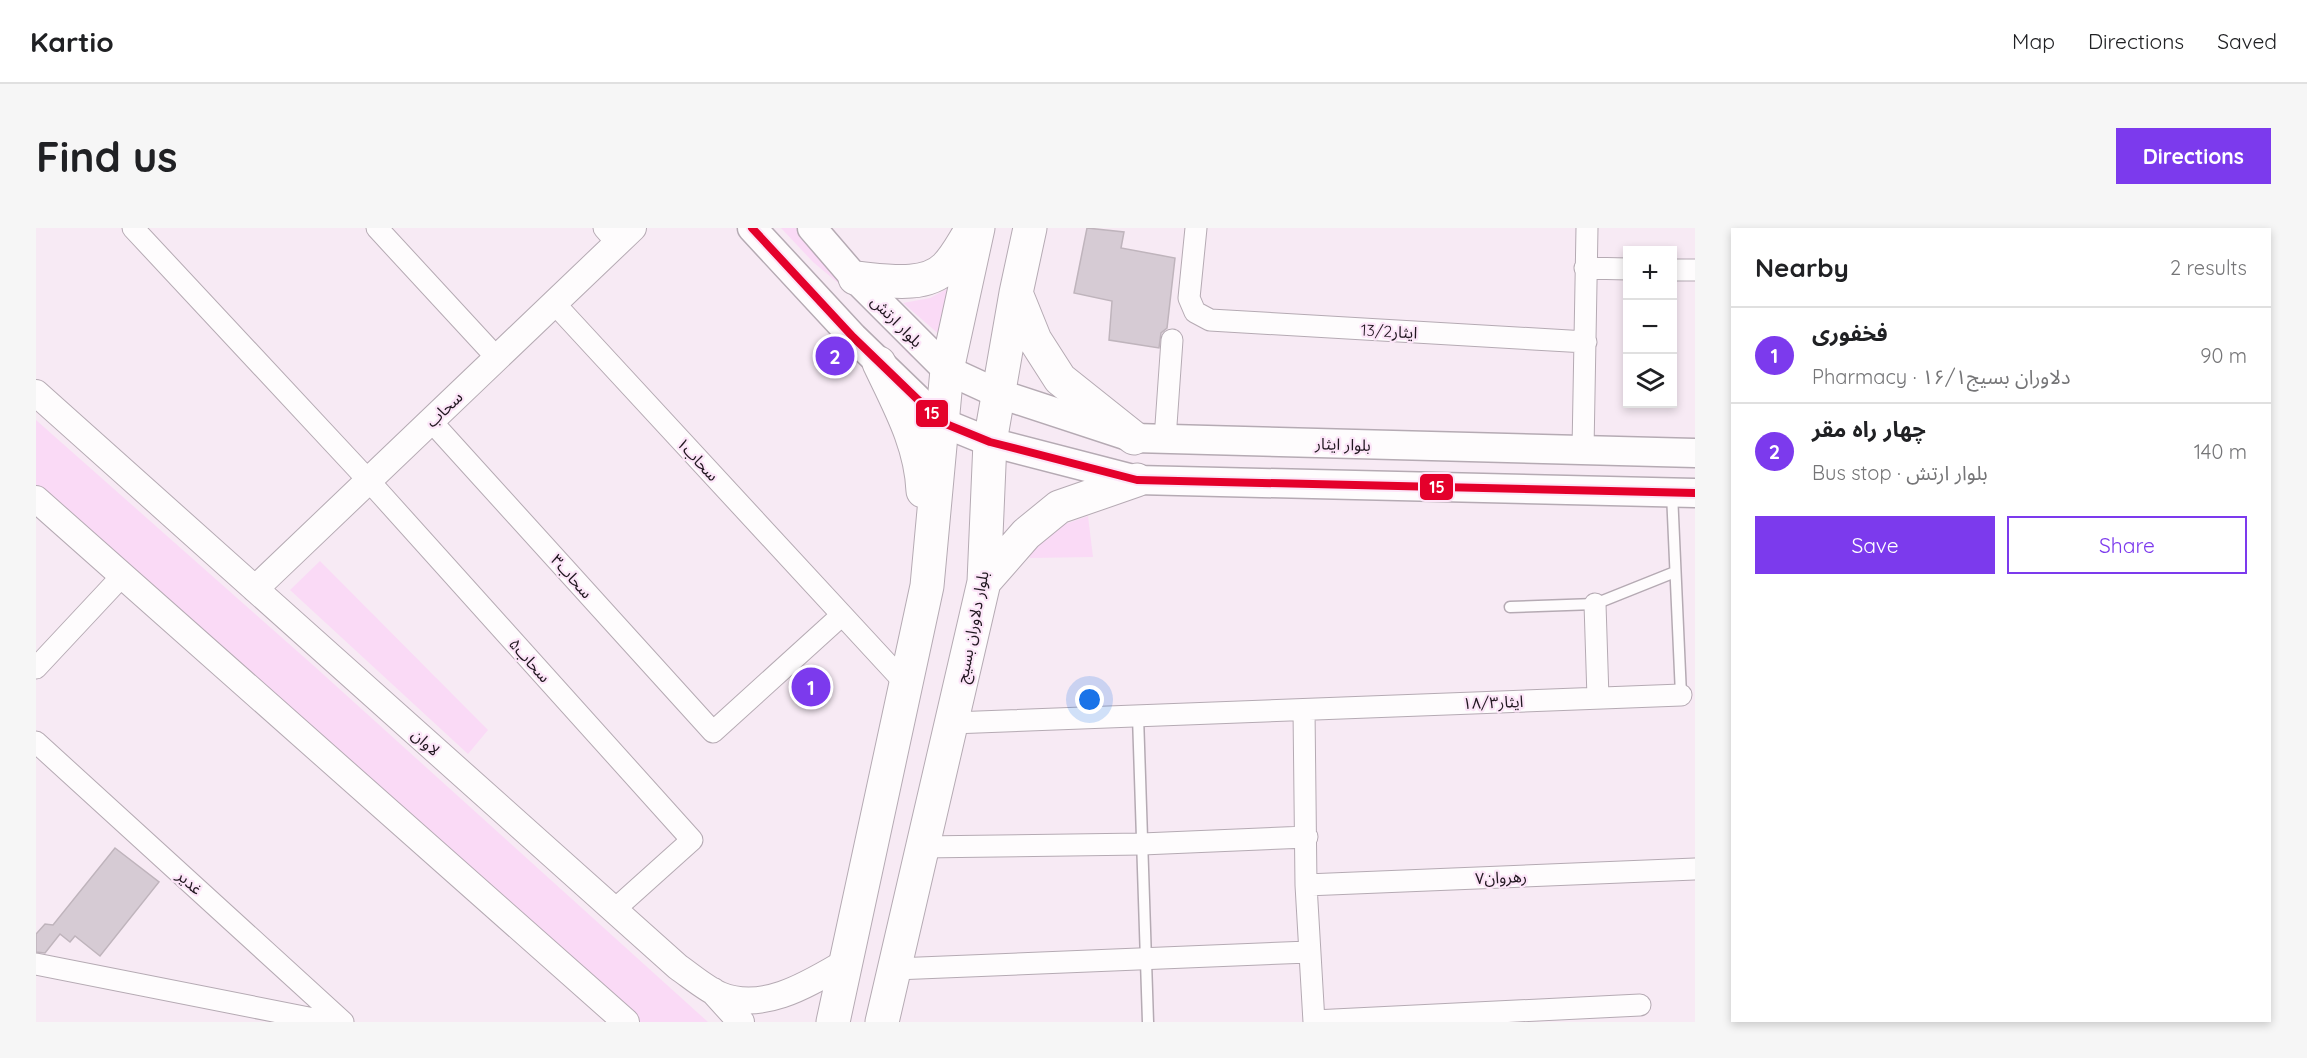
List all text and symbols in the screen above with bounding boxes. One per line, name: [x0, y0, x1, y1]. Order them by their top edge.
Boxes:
text: Kartio: [30, 24, 114, 59]
text: Map: [2012, 28, 2055, 54]
text: Directions: [2088, 28, 2184, 54]
text: Saved: [2217, 28, 2277, 54]
button: Directions: [2116, 128, 2271, 184]
text: Find us: [36, 130, 178, 183]
map controls: [1623, 246, 1677, 408]
button: +: [1623, 246, 1677, 300]
text: Nearby: [1755, 251, 1849, 284]
text: 2 results: [2170, 255, 2247, 280]
street label: بلوار ارتش: [867, 291, 927, 351]
button: −: [1623, 300, 1677, 354]
text: فخفوری: [1812, 319, 1888, 347]
street label: ایثار13/2: [1360, 320, 1418, 342]
pin: 2: [816, 334, 854, 378]
text: 1: [1771, 343, 1778, 368]
text: 90 m: [2200, 343, 2247, 368]
button: layers: [1623, 354, 1677, 408]
text: Pharmacy · دلاوران بسیج۱۶/۱: [1812, 364, 2070, 389]
street label: سحاب: [421, 387, 467, 431]
line badge: 15: [915, 399, 949, 428]
text: 15: [924, 403, 940, 423]
text: چهار راه مقر‍: [1812, 415, 1926, 443]
street label: ۱سحاب: [673, 433, 723, 485]
street label: بلوار ایثار: [1314, 433, 1371, 455]
text: 2: [1769, 439, 1780, 464]
text: 140 m: [2194, 439, 2247, 464]
text: Bus stop · بلوار ارتش: [1812, 460, 1988, 485]
line badge: 15: [1419, 473, 1454, 501]
text: 15: [1429, 477, 1445, 497]
button: Save: [1755, 516, 1995, 574]
button: Share: [2007, 516, 2247, 574]
street label: ۳سحاب: [547, 550, 597, 602]
street label: بلوار دلاوران بسیج: [951, 569, 996, 685]
street label: ۵سحاب: [505, 634, 555, 686]
pin: 1: [792, 664, 830, 710]
your location: [1075, 685, 1104, 714]
street label: ایثار۱۸/۳: [1462, 691, 1524, 713]
street label: لاوان: [408, 724, 444, 760]
street label: غدیر: [172, 865, 207, 899]
street label: رهروان۷: [1475, 866, 1527, 888]

